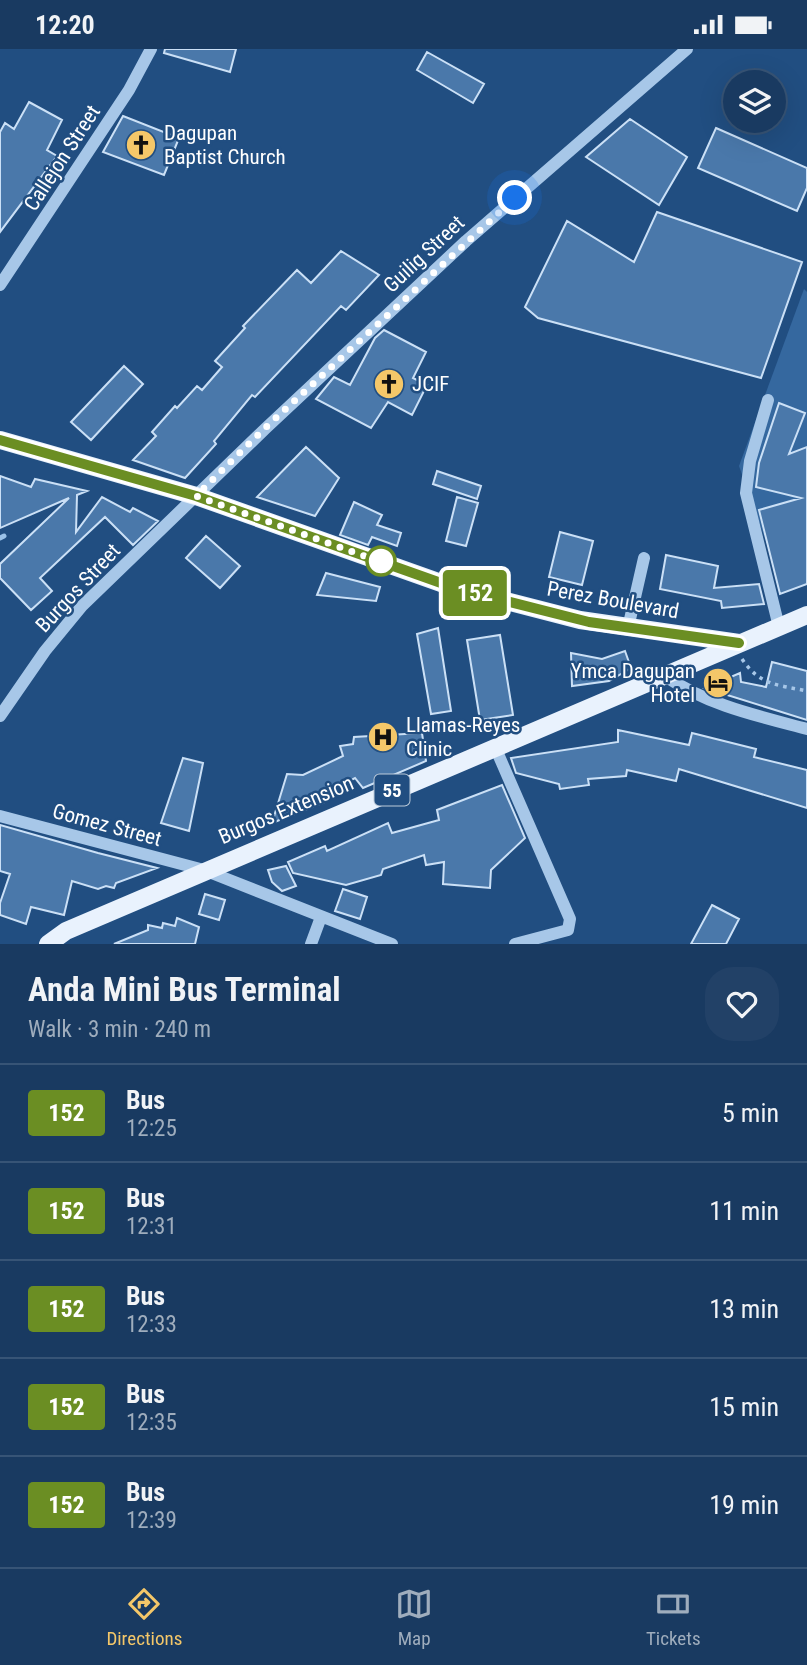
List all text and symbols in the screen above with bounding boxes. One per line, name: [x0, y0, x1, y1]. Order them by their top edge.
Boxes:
text: 12:20: [35, 10, 95, 40]
map controls: [723, 70, 786, 133]
button: layers: [723, 70, 786, 133]
street label: Callejon Street: [19, 101, 105, 215]
place label: Dagupan Baptist Church: [164, 121, 286, 169]
church icon: Dagupan Baptist Church: [124, 128, 158, 162]
your location: [497, 180, 532, 215]
street label: Guilig Street: [379, 211, 469, 297]
church icon: JCIF: [372, 367, 406, 401]
place label: JCIF: [412, 372, 449, 396]
street label: Burgos Street: [31, 539, 125, 637]
unlabelled marker: [366, 546, 396, 576]
line badge: 152: [435, 570, 515, 616]
street label: Perez Boulevard: [545, 577, 681, 623]
text: 152: [457, 579, 493, 607]
place label: Ymca Dagupan Hotel: [571, 659, 695, 707]
hotel icon: Ymca Dagupan Hotel: [701, 666, 735, 700]
place label: Llamas-Reyes Clinic: [406, 713, 520, 761]
hospital icon: Llamas-Reyes Clinic: [366, 720, 400, 754]
street label: Burgos Extension: [215, 771, 357, 849]
road number: 55: [374, 775, 410, 805]
street label: Gomez Street: [50, 799, 164, 851]
button: heart: [705, 967, 779, 1041]
text: Anda Mini Bus Terminal: [28, 970, 341, 1009]
text: Walk · 3 min · 240 m: [28, 1016, 211, 1043]
text: Bus: [126, 1085, 165, 1115]
text: 5 min: [722, 1098, 779, 1128]
text: 152: [48, 1099, 85, 1127]
text: 12:25: [126, 1115, 177, 1142]
text: Bus: [126, 1183, 165, 1213]
text: 11 min: [709, 1196, 779, 1226]
text: 152: [48, 1197, 85, 1225]
text: 12:31: [126, 1213, 177, 1240]
text: Bus: [126, 1281, 165, 1311]
text: 13 min: [709, 1294, 779, 1324]
text: 152: [48, 1295, 85, 1323]
text: 12:33: [126, 1311, 177, 1338]
text: Bus: [126, 1379, 165, 1409]
text: 15 min: [709, 1392, 779, 1422]
text: 152: [48, 1393, 85, 1421]
text: 12:35: [126, 1409, 177, 1436]
text: Bus: [126, 1477, 165, 1507]
text: 19 min: [709, 1490, 779, 1520]
text: 152: [48, 1491, 85, 1519]
text: 12:39: [126, 1507, 177, 1534]
tab: Directions: [106, 1585, 182, 1650]
tab: Map: [395, 1585, 433, 1650]
tab: Tickets: [646, 1585, 701, 1650]

